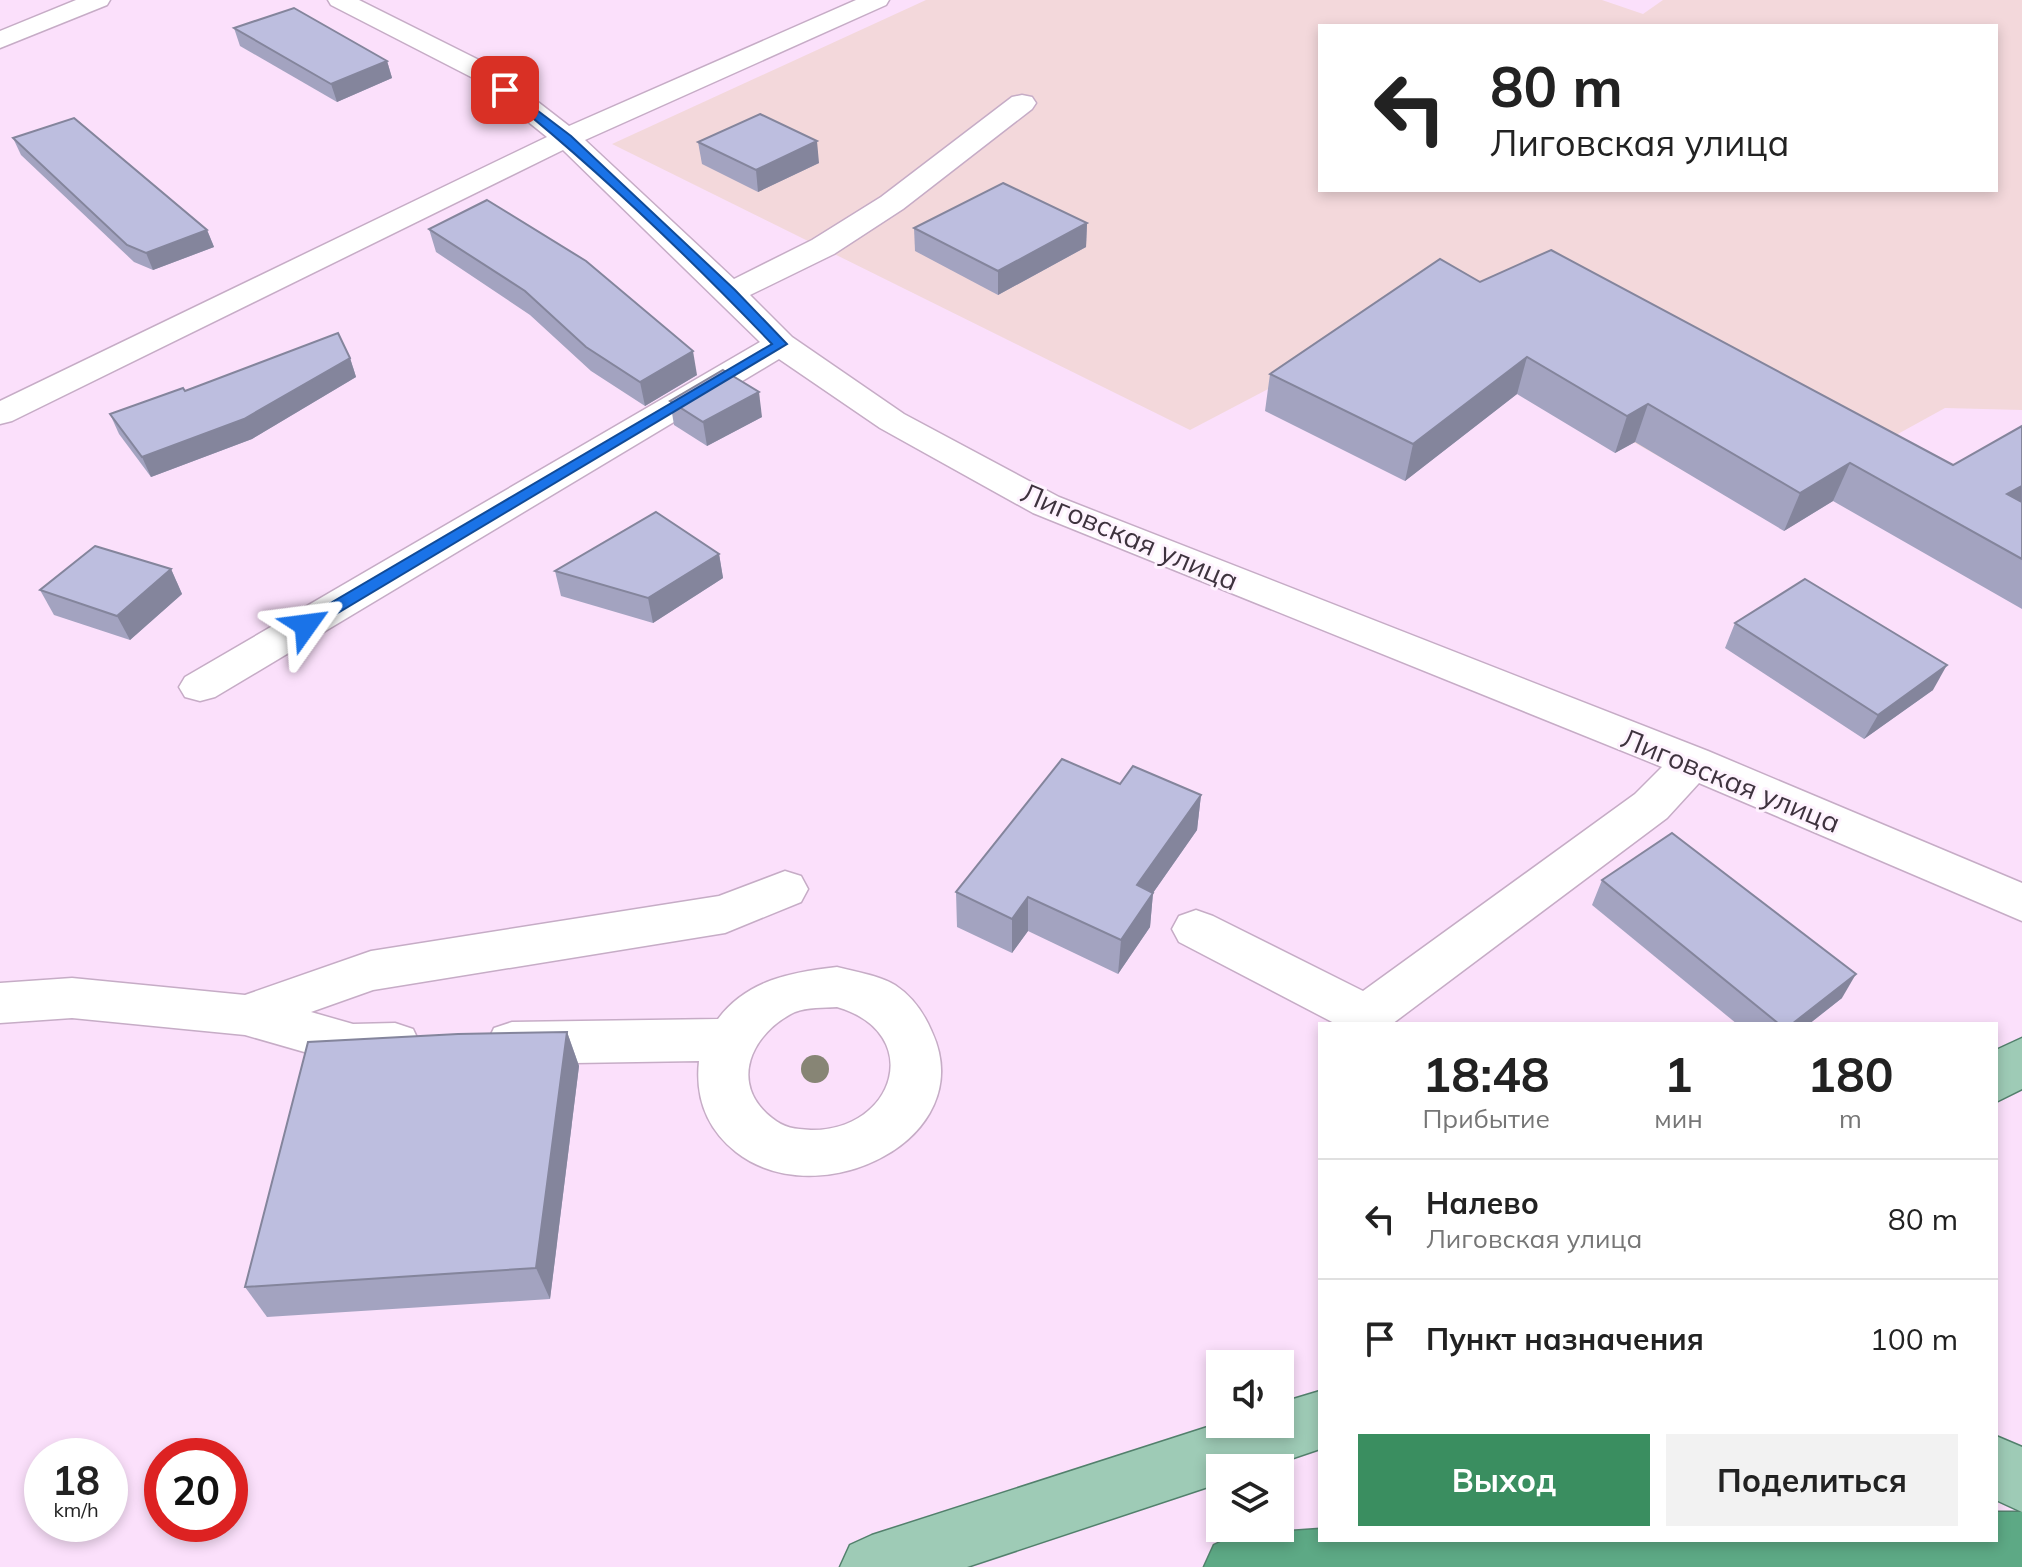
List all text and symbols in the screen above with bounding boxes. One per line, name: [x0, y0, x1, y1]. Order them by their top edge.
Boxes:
text: 80 m: [1490, 51, 1623, 121]
pin: [471, 56, 539, 124]
icon: left: [1358, 56, 1462, 160]
icon: arrive: [483, 68, 527, 112]
text: Лиговская улица: [1490, 120, 1789, 165]
street label: Лиговская улица: [1016, 474, 1244, 598]
position arrow: [264, 583, 348, 667]
street label: Лиговская улица: [1616, 720, 1846, 840]
text: 18:48: [1423, 1044, 1550, 1104]
text: 1: [1664, 1044, 1693, 1104]
text: 180: [1807, 1044, 1894, 1104]
text: Прибытие: [1422, 1102, 1550, 1135]
text: мин: [1654, 1102, 1703, 1135]
text: m: [1839, 1102, 1862, 1135]
text: Налево: [1426, 1184, 1539, 1222]
icon: left: [1358, 1197, 1402, 1241]
text: 80 m: [1888, 1200, 1958, 1238]
text: Лиговская улица: [1426, 1222, 1642, 1255]
icon: arrive: [1358, 1317, 1402, 1361]
text: Пункт назначения: [1426, 1320, 1704, 1358]
text: 100 m: [1870, 1320, 1958, 1358]
map controls: [1206, 1350, 1294, 1542]
button: sound: [1206, 1350, 1294, 1438]
button: Выход: [1358, 1434, 1650, 1526]
button: Поделиться: [1666, 1434, 1958, 1526]
speed limit sign: 20: [144, 1438, 248, 1542]
button: layers: [1206, 1454, 1294, 1542]
text: 18: [52, 1455, 100, 1505]
text: km/h: [53, 1497, 99, 1522]

